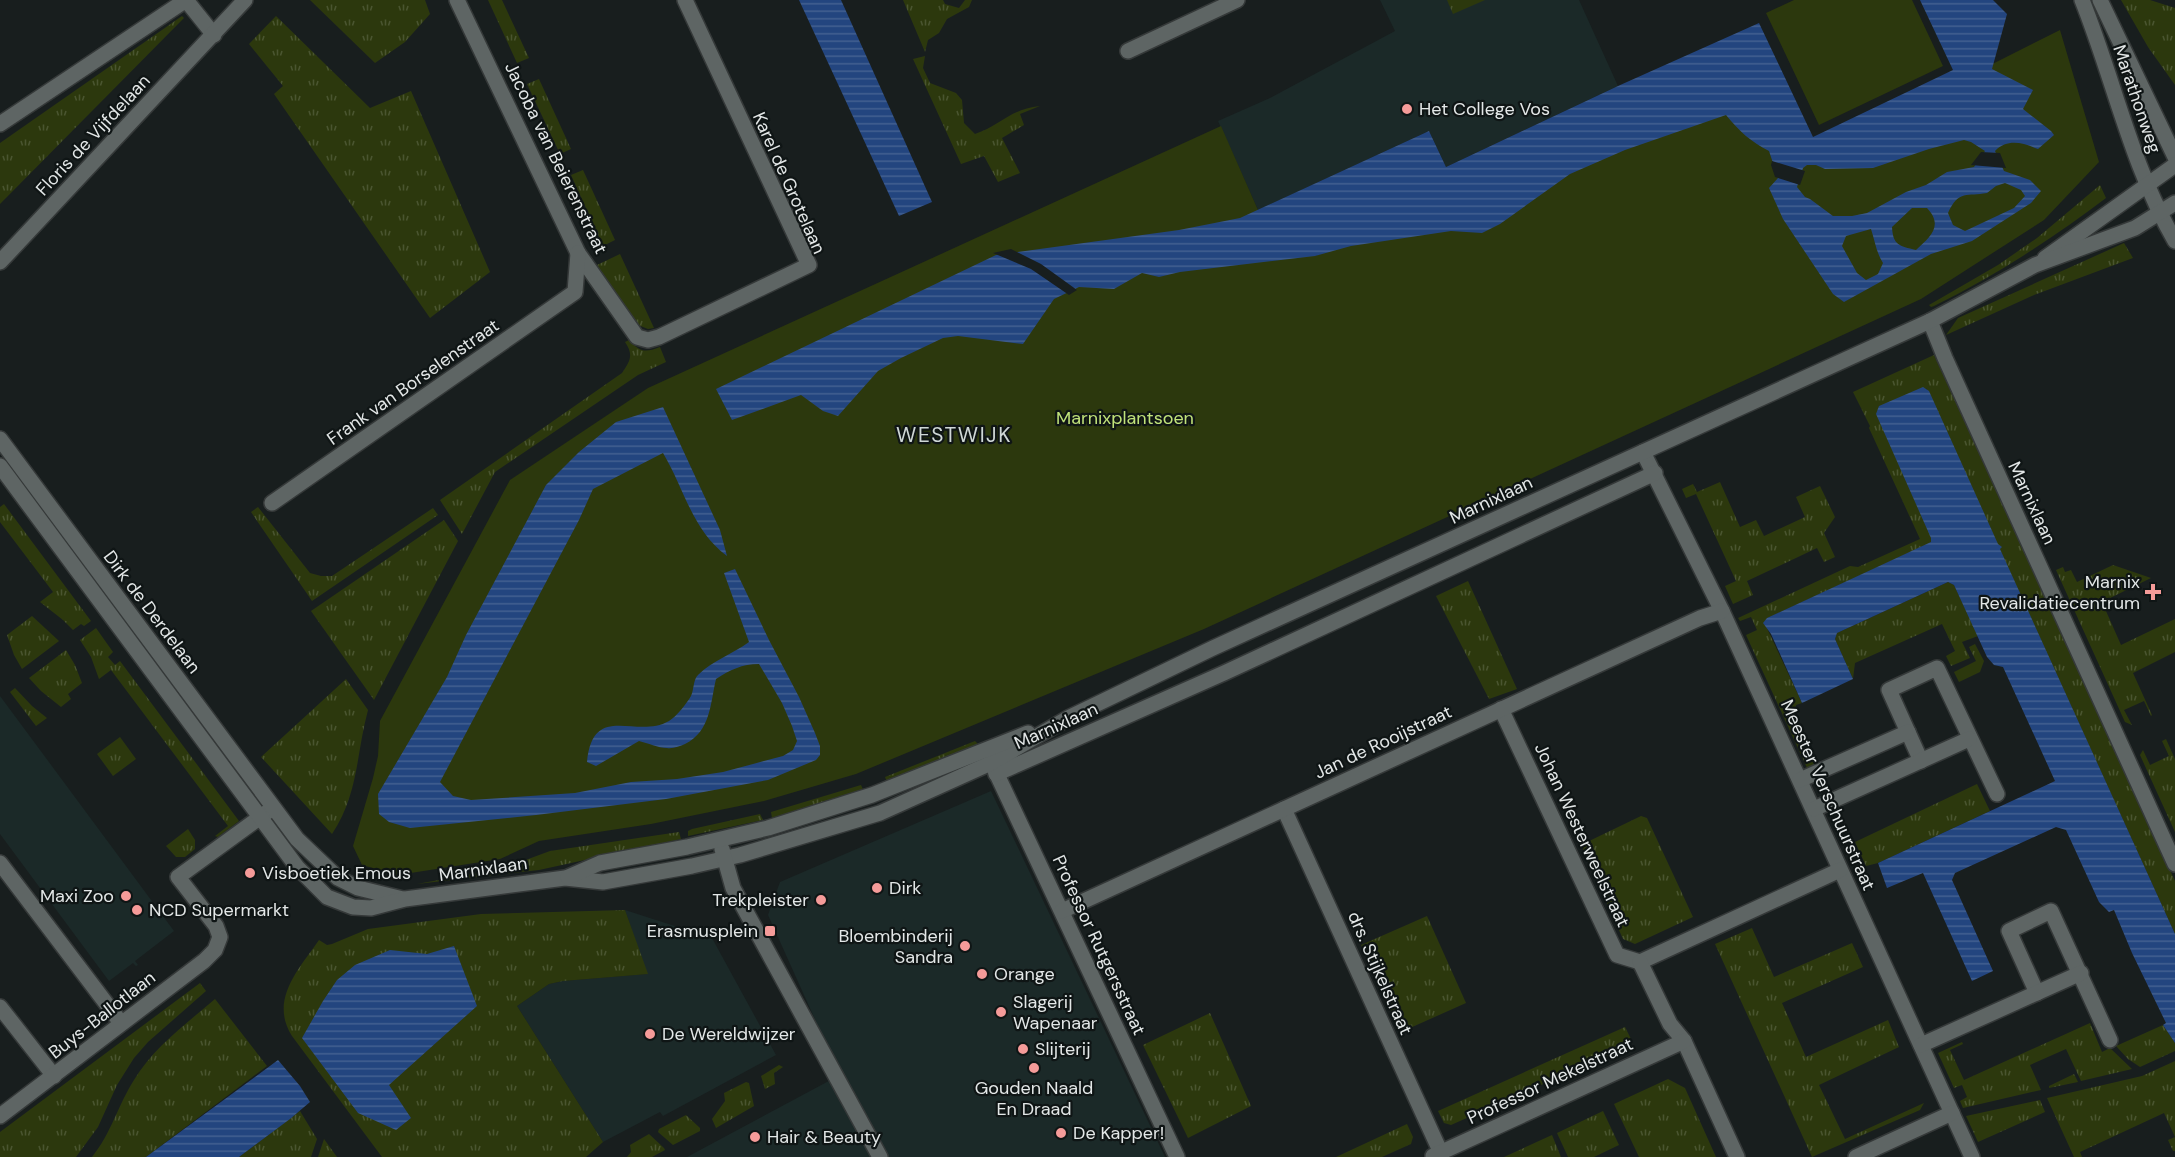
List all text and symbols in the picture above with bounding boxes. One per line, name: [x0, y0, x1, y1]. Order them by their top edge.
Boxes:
street label: Marathonweg: [2107, 42, 2167, 156]
street label: Jacoba van Beierenstraat: [499, 58, 613, 258]
street label: Floris de Vijfdelaan: [31, 69, 155, 201]
place label: Het College Vos: [1419, 97, 1550, 121]
marker: Het College Vos: [1400, 102, 1414, 116]
street label: Karel de Grotelaan: [747, 108, 831, 258]
street label: Frank van Borselenstraat: [322, 313, 504, 451]
park label: Marnixplantsoen: [1056, 406, 1194, 430]
district label: WESTWIJK: [896, 421, 1012, 449]
street label: Marnixlaan: [2002, 458, 2062, 548]
street label: Marnixlaan: [1446, 470, 1536, 530]
street label: Dirk de Derdelaan: [98, 546, 206, 678]
place label: Marnix Revalidatiecentrum: [1979, 570, 2140, 615]
marker: Marnix Revalidatiecentrum: [2144, 583, 2162, 601]
street label: Meester Verschuurstraat: [1775, 696, 1881, 894]
street label: Marnixlaan: [1010, 697, 1102, 755]
street label: Jan de Rooijstraat: [1310, 700, 1456, 784]
street label: Johan Westerweelstraat: [1529, 739, 1635, 931]
street label: Marnixlaan: [437, 851, 529, 887]
street label: Professor Rutgersstraat: [1047, 851, 1151, 1039]
place label: Visboetiek Emous: [262, 861, 411, 885]
marker: Visboetiek Emous: [243, 866, 257, 880]
place label: Dirk: [889, 876, 921, 900]
marker: Dirk: [870, 881, 884, 895]
place label: Maxi Zoo: [40, 884, 114, 908]
place label: Trekpleister: [712, 888, 809, 912]
marker: Maxi Zoo: [119, 889, 133, 903]
marker: Trekpleister: [814, 893, 828, 907]
place label: NCD Supermarkt: [149, 898, 289, 922]
marker: NCD Supermarkt: [130, 903, 144, 917]
street label: drs. Stijkelstraat: [1342, 907, 1418, 1039]
place label: Erasmusplein: [647, 919, 758, 943]
marker: Erasmusplein: [763, 924, 777, 938]
place label: Bloembinderij Sandra: [838, 924, 953, 969]
marker: Bloembinderij Sandra: [958, 939, 972, 953]
place label: Orange: [994, 962, 1055, 986]
street label: Buys-Ballotlaan: [44, 966, 160, 1064]
marker: Orange: [975, 967, 989, 981]
place label: Slagerij Wapenaar: [1013, 990, 1098, 1035]
marker: Slagerij Wapenaar: [994, 1005, 1008, 1019]
place label: De Wereldwijzer: [662, 1022, 796, 1046]
marker: De Wereldwijzer: [643, 1027, 657, 1041]
street label: Professor Mekelstraat: [1463, 1032, 1637, 1130]
place label: Slijterij: [1035, 1037, 1091, 1061]
marker: Slijterij: [1016, 1042, 1030, 1056]
marker: Gouden Naald En Draad: [1027, 1061, 1041, 1075]
place label: Gouden Naald En Draad: [975, 1076, 1093, 1121]
place label: De Kapper!: [1073, 1121, 1164, 1145]
place label: Hair & Beauty: [767, 1125, 881, 1149]
marker: De Kapper!: [1054, 1126, 1068, 1140]
marker: Hair & Beauty: [748, 1130, 762, 1144]

